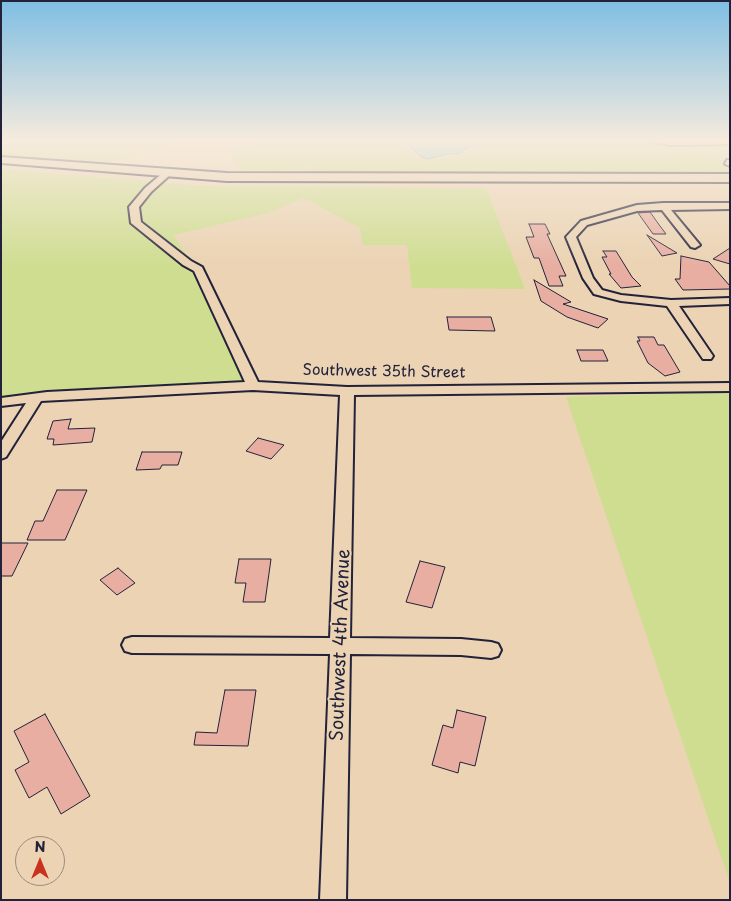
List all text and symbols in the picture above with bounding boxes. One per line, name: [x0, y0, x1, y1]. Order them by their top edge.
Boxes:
street label: Southwest 35th Street: [303, 362, 465, 382]
street label: Southwest 4th Avenue: [327, 549, 355, 741]
north arrow: [15, 836, 65, 886]
text: N: [34, 836, 46, 857]

